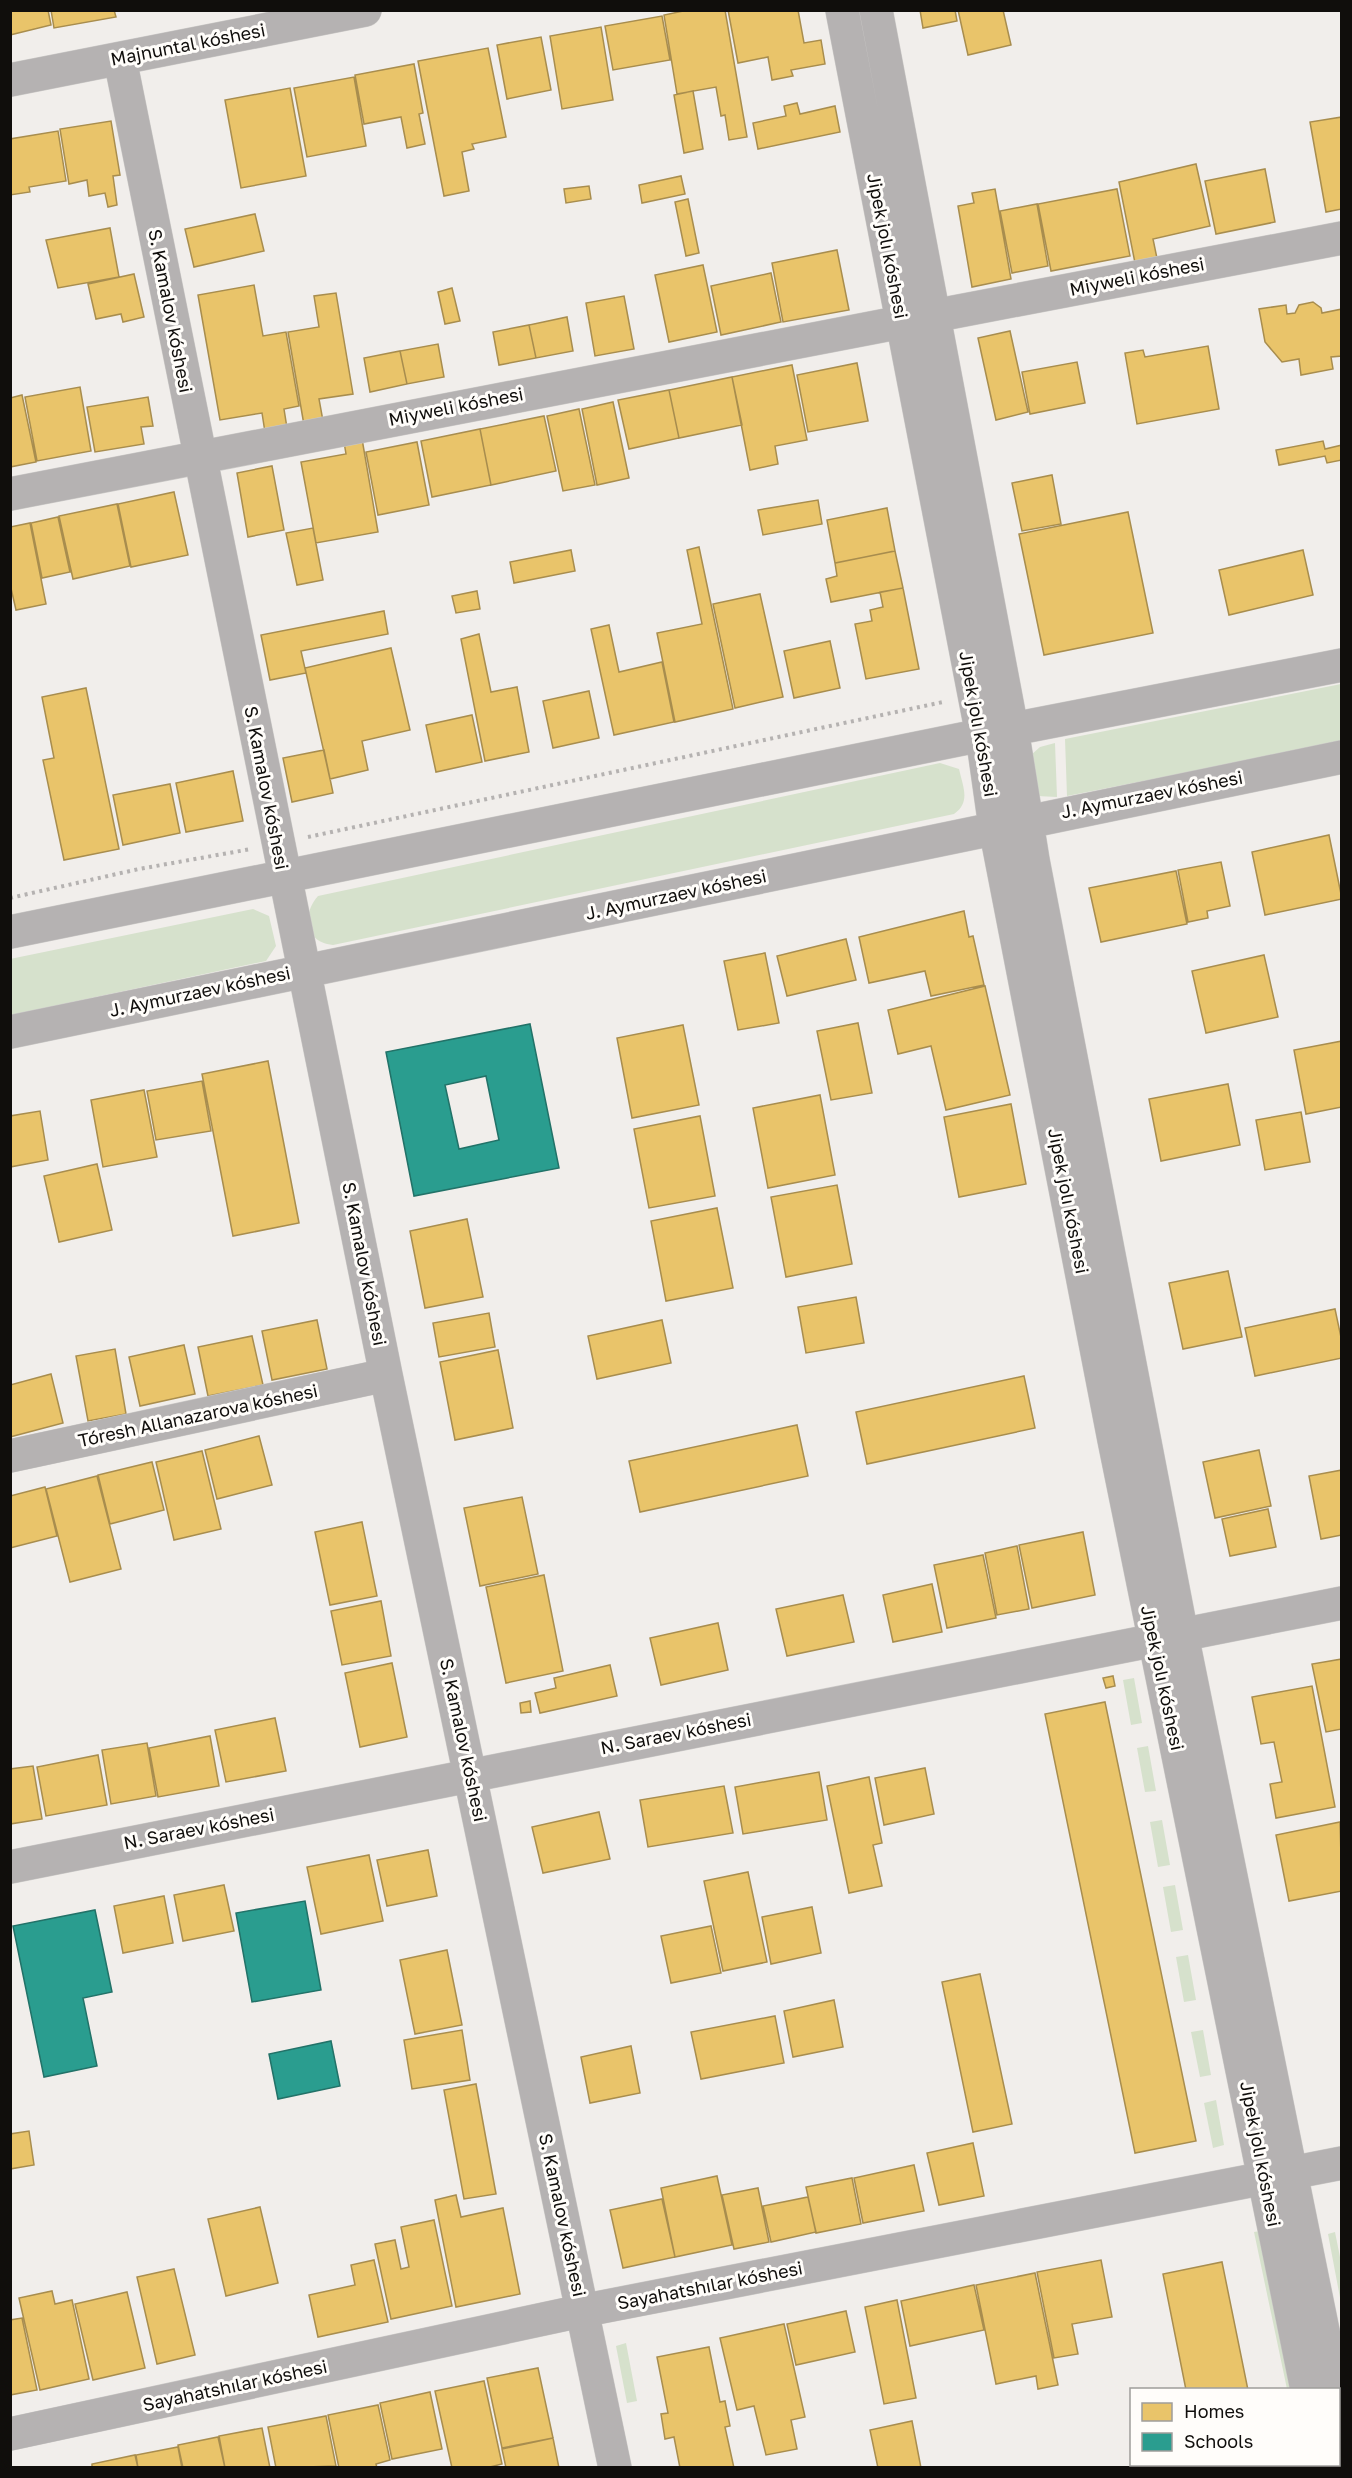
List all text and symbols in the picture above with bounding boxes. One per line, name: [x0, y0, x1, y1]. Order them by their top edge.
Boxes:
street label: Majnuntal kóshesi: [109, 18, 267, 70]
street label: Jipek jolı kóshesi: [863, 171, 913, 320]
street label: S. Kamalov kóshesi: [144, 227, 198, 395]
street label: Miyweli kóshesi: [1068, 252, 1206, 300]
street label: Miyweli kóshesi: [387, 382, 525, 430]
street label: Jipek jolı kóshesi: [955, 649, 1003, 798]
street label: S. Kamalov kóshesi: [240, 704, 294, 872]
street label: J. Aymurzaev kóshesi: [1059, 766, 1244, 822]
street label: J. Aymurzaev kóshesi: [583, 864, 768, 924]
street label: J. Aymurzaev kóshesi: [107, 961, 292, 1021]
street label: Jipek jolı kóshesi: [1044, 1126, 1094, 1275]
street label: S. Kamalov kóshesi: [338, 1180, 392, 1348]
street label: Tóresh Allanazarova kóshesi: [76, 1379, 320, 1451]
street label: Jipek jolı kóshesi: [1137, 1603, 1189, 1752]
street label: S. Kamalov kóshesi: [436, 1656, 492, 1823]
street label: N. Saraev kóshesi: [599, 1708, 753, 1758]
street label: N. Saraev kóshesi: [122, 1803, 276, 1853]
street label: Jipek jolı kóshesi: [1236, 2079, 1286, 2228]
street label: S. Kamalov kóshesi: [535, 2131, 591, 2298]
street label: Sayahatshılar kóshesi: [615, 2256, 804, 2314]
street label: Sayahatshılar kóshesi: [140, 2355, 329, 2415]
legend: [1130, 2388, 1340, 2466]
text: Homes: [1184, 2400, 1244, 2422]
text: Schools: [1184, 2430, 1253, 2452]

